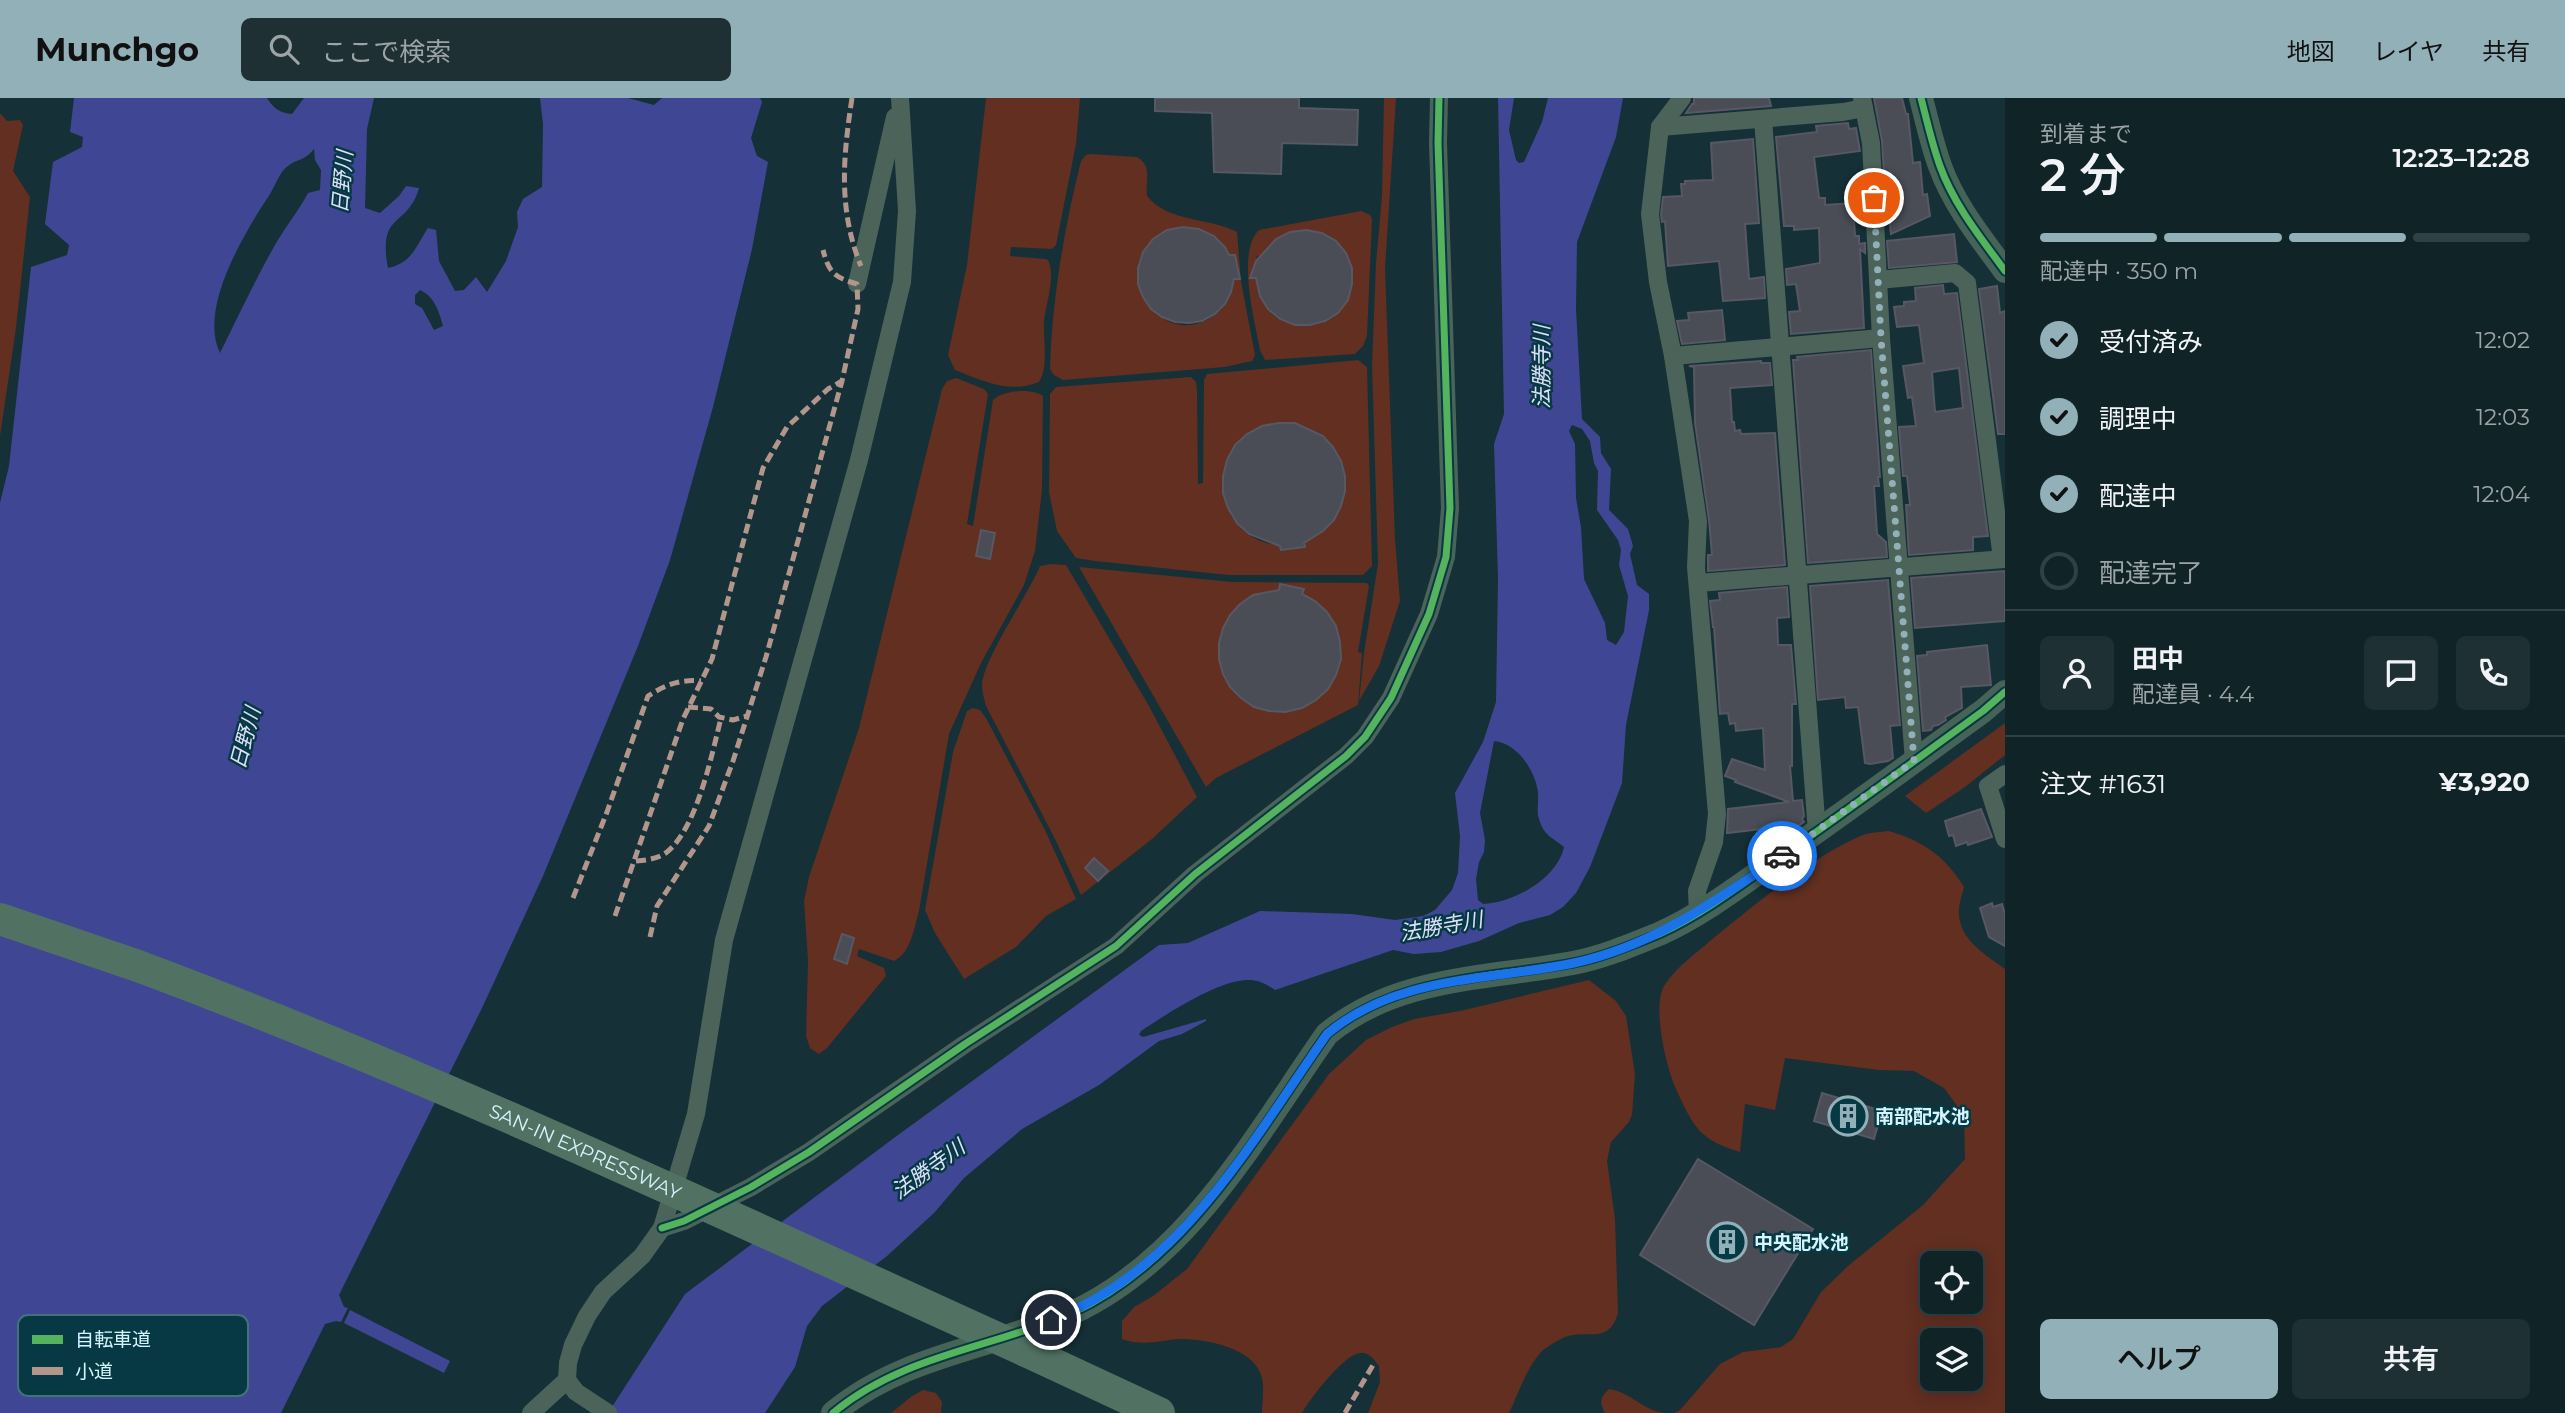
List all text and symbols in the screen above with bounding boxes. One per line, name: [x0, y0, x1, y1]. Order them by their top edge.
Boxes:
search box: [241, 18, 731, 81]
text: Munchgo: [35, 29, 199, 69]
icon: search: [265, 30, 303, 68]
text: ここで検索: [321, 36, 451, 68]
text: 地図: [2287, 37, 2335, 66]
text: レイヤ: [2373, 37, 2444, 66]
text: 共有: [2482, 37, 2530, 66]
text: 到着まで: [2040, 120, 2132, 148]
text: 12:23–12:28: [2392, 142, 2530, 174]
text: 2 分: [2040, 146, 2125, 203]
water label: 日野川: [327, 148, 357, 214]
pin: [1844, 168, 1904, 228]
icon: bag: [1855, 179, 1893, 217]
text: 配達中 · 350 m: [2040, 257, 2198, 285]
icon: check: [2040, 321, 2078, 359]
water label: 法勝寺川: [1529, 323, 1554, 409]
text: 受付済み: [2099, 326, 2203, 358]
text: 12:02: [2475, 326, 2530, 354]
icon: check: [2040, 398, 2078, 436]
text: 調理中: [2099, 403, 2177, 435]
text: 12:03: [2476, 403, 2530, 431]
icon: check: [2040, 475, 2078, 513]
text: 配達中: [2099, 480, 2177, 512]
text: 12:04: [2473, 480, 2530, 508]
text: 配達完了: [2099, 557, 2203, 589]
button: person: [2040, 636, 2114, 710]
button: chat: [2364, 636, 2438, 710]
button: phone: [2456, 636, 2530, 710]
text: 田中: [2132, 643, 2184, 675]
text: 配達員 · 4.4: [2132, 680, 2254, 708]
water label: 日野川: [225, 702, 266, 772]
text: ¥3,920: [2439, 766, 2530, 798]
text: 注文 #1631: [2040, 768, 2166, 800]
courier: [1747, 821, 1817, 891]
icon: car: [1763, 837, 1801, 875]
water label: 法勝寺川: [1397, 906, 1487, 946]
building icon: 南部配水池: [1827, 1095, 1869, 1137]
street label: SAN-IN EXPRESSWAY: [486, 1099, 686, 1204]
place label: 南部配水池: [1875, 1105, 1970, 1128]
water label: 法勝寺川: [887, 1133, 971, 1204]
building icon: 中央配水池: [1706, 1221, 1748, 1263]
place label: 中央配水池: [1754, 1231, 1849, 1254]
map controls: [1920, 1251, 1983, 1391]
button: locate: [1920, 1251, 1983, 1314]
pin: [1021, 1290, 1081, 1350]
icon: home: [1032, 1301, 1070, 1339]
legend: [18, 1315, 248, 1396]
button: ヘルプ: [2040, 1319, 2278, 1399]
button: 共有: [2292, 1319, 2530, 1399]
text: 自転車道: [75, 1328, 151, 1351]
button: layers: [1920, 1328, 1983, 1391]
text: 小道: [75, 1360, 113, 1383]

